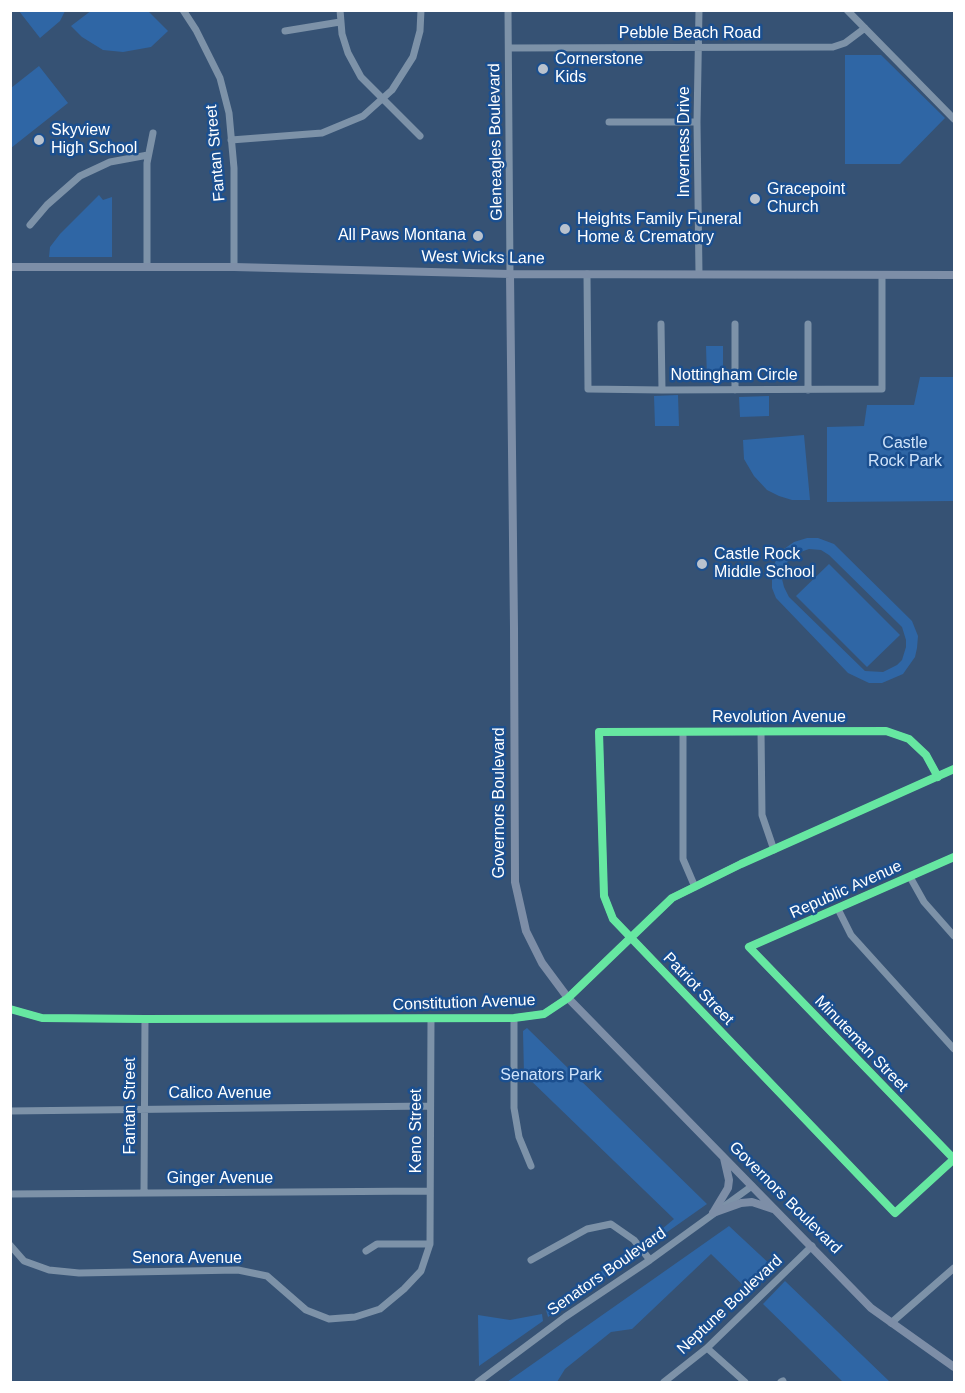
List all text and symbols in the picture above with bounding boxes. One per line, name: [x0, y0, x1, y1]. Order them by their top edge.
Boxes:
street label: Pebble Beach Road: [619, 24, 761, 44]
place label: Cornerstone Kids: [555, 50, 643, 88]
marker: Cornerstone Kids: [536, 62, 550, 76]
street label: Gleneagles Boulevard: [485, 63, 507, 221]
street label: Inverness Drive: [675, 86, 695, 198]
street label: Fantan Street: [202, 104, 230, 202]
place label: Skyview High School: [51, 121, 137, 159]
marker: Skyview High School: [32, 133, 46, 147]
place label: Gracepoint Church: [767, 180, 845, 218]
marker: Gracepoint Church: [748, 192, 762, 206]
place label: Heights Family Funeral Home & Crematory: [577, 210, 742, 248]
marker: Heights Family Funeral Home & Crematory: [558, 222, 572, 236]
place label: All Paws Montana: [338, 226, 466, 246]
marker: All Paws Montana: [471, 229, 485, 243]
street label: West Wicks Lane: [421, 247, 545, 269]
street label: Nottingham Circle: [670, 366, 798, 386]
park label: Castle Rock Park: [868, 434, 942, 472]
place label: Castle Rock Middle School: [714, 545, 814, 583]
marker: Castle Rock Middle School: [695, 557, 709, 571]
street label: Revolution Avenue: [712, 708, 846, 728]
street label: Governors Boulevard: [490, 727, 510, 879]
street label: Republic Avenue: [787, 857, 905, 923]
street label: Patriot Street: [659, 949, 737, 1029]
street label: Constitution Avenue: [392, 991, 536, 1015]
street label: Minuteman Street: [810, 992, 912, 1096]
street label: Fantan Street: [121, 1058, 141, 1154]
park label: Senators Park: [500, 1066, 602, 1086]
street label: Calico Avenue: [169, 1084, 271, 1104]
street label: Keno Street: [407, 1089, 427, 1173]
street label: Governors Boulevard: [725, 1138, 845, 1258]
street label: Ginger Avenue: [167, 1169, 273, 1189]
street label: Senators Boulevard: [544, 1224, 670, 1320]
street label: Senora Avenue: [132, 1249, 242, 1269]
street label: Neptune Boulevard: [673, 1251, 787, 1359]

